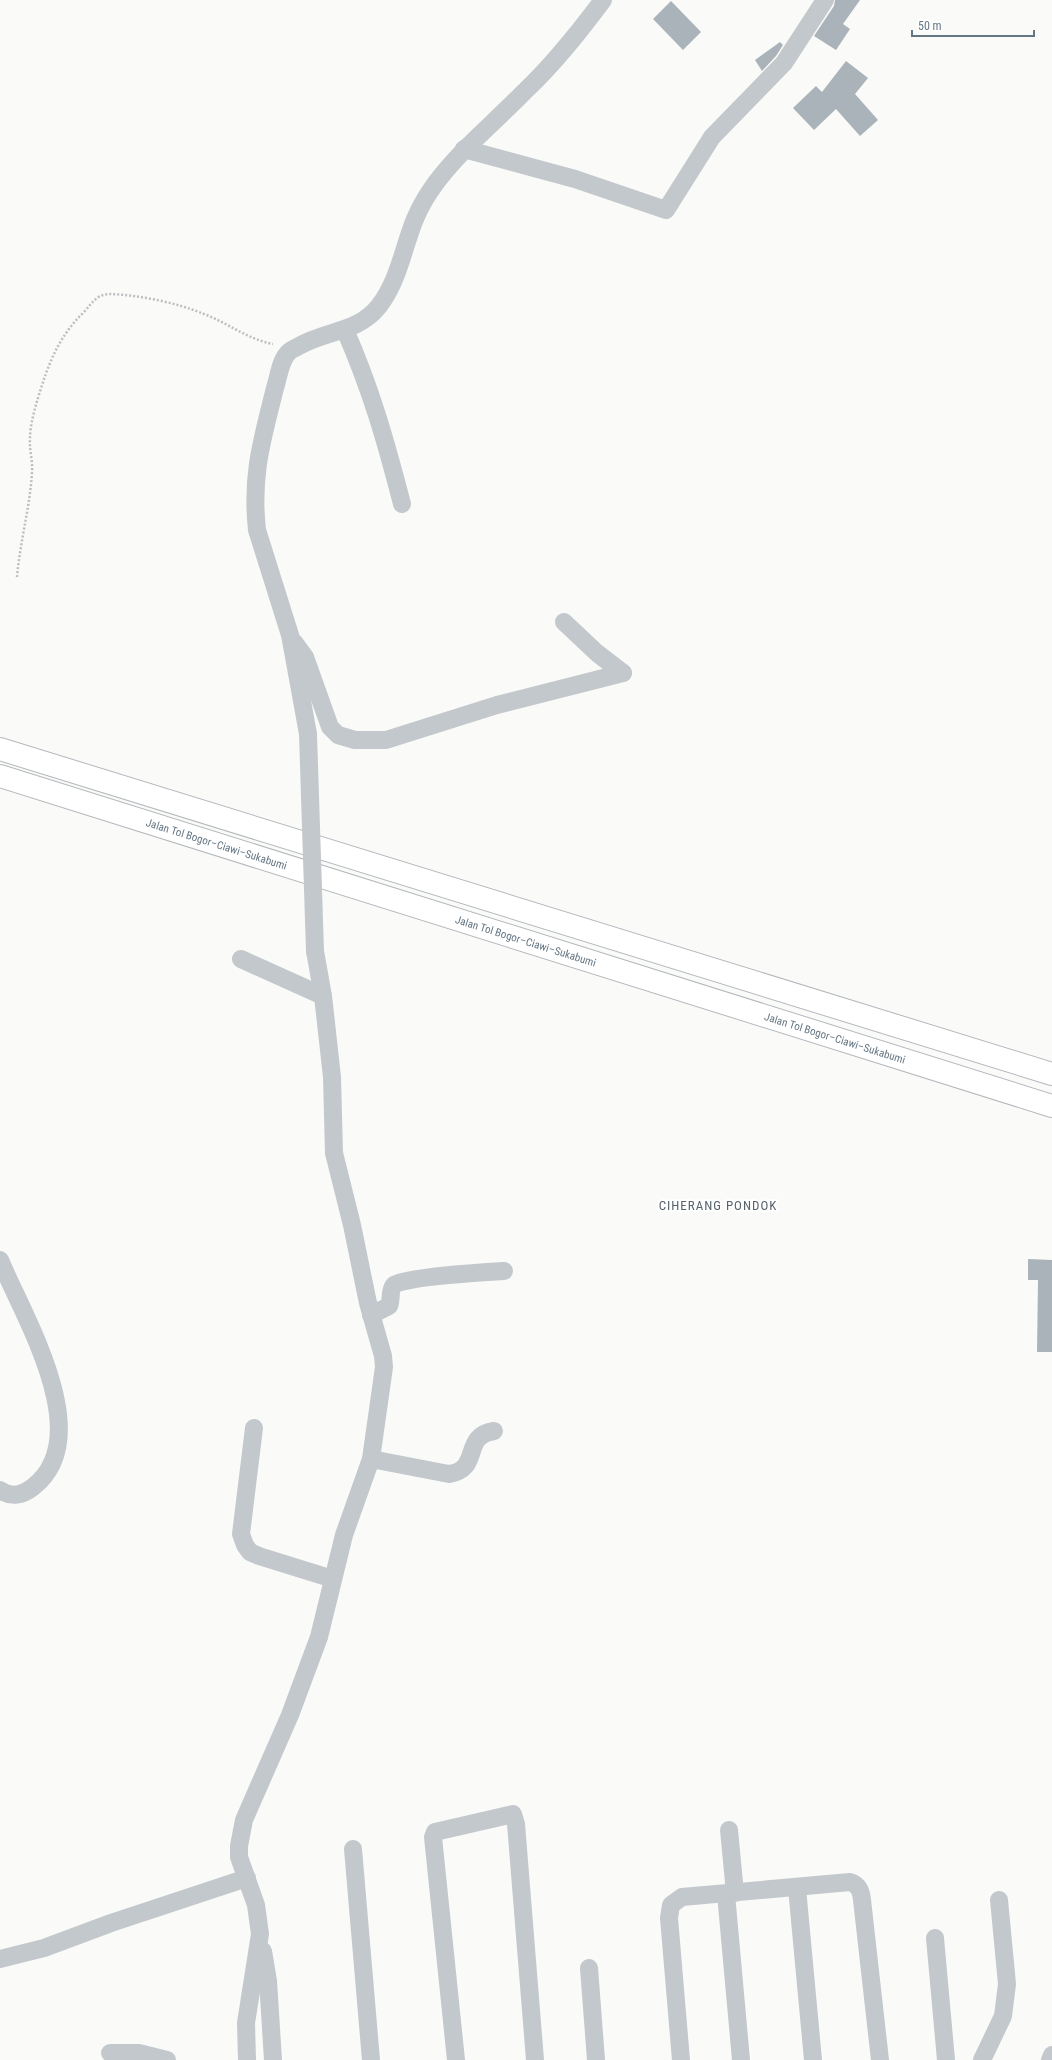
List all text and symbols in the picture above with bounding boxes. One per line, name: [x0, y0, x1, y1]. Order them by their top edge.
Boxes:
scale bar: [912, 12, 1034, 38]
text: 50 m: [918, 19, 942, 33]
street label: Jalan Tol Bogor–Ciawi–Sukabumi: [144, 816, 289, 873]
street label: Jalan Tol Bogor–Ciawi–Sukabumi: [454, 913, 598, 970]
street label: Jalan Tol Bogor–Ciawi–Sukabumi: [763, 1010, 907, 1067]
district label: CIHERANG PONDOK: [659, 1198, 777, 1213]

